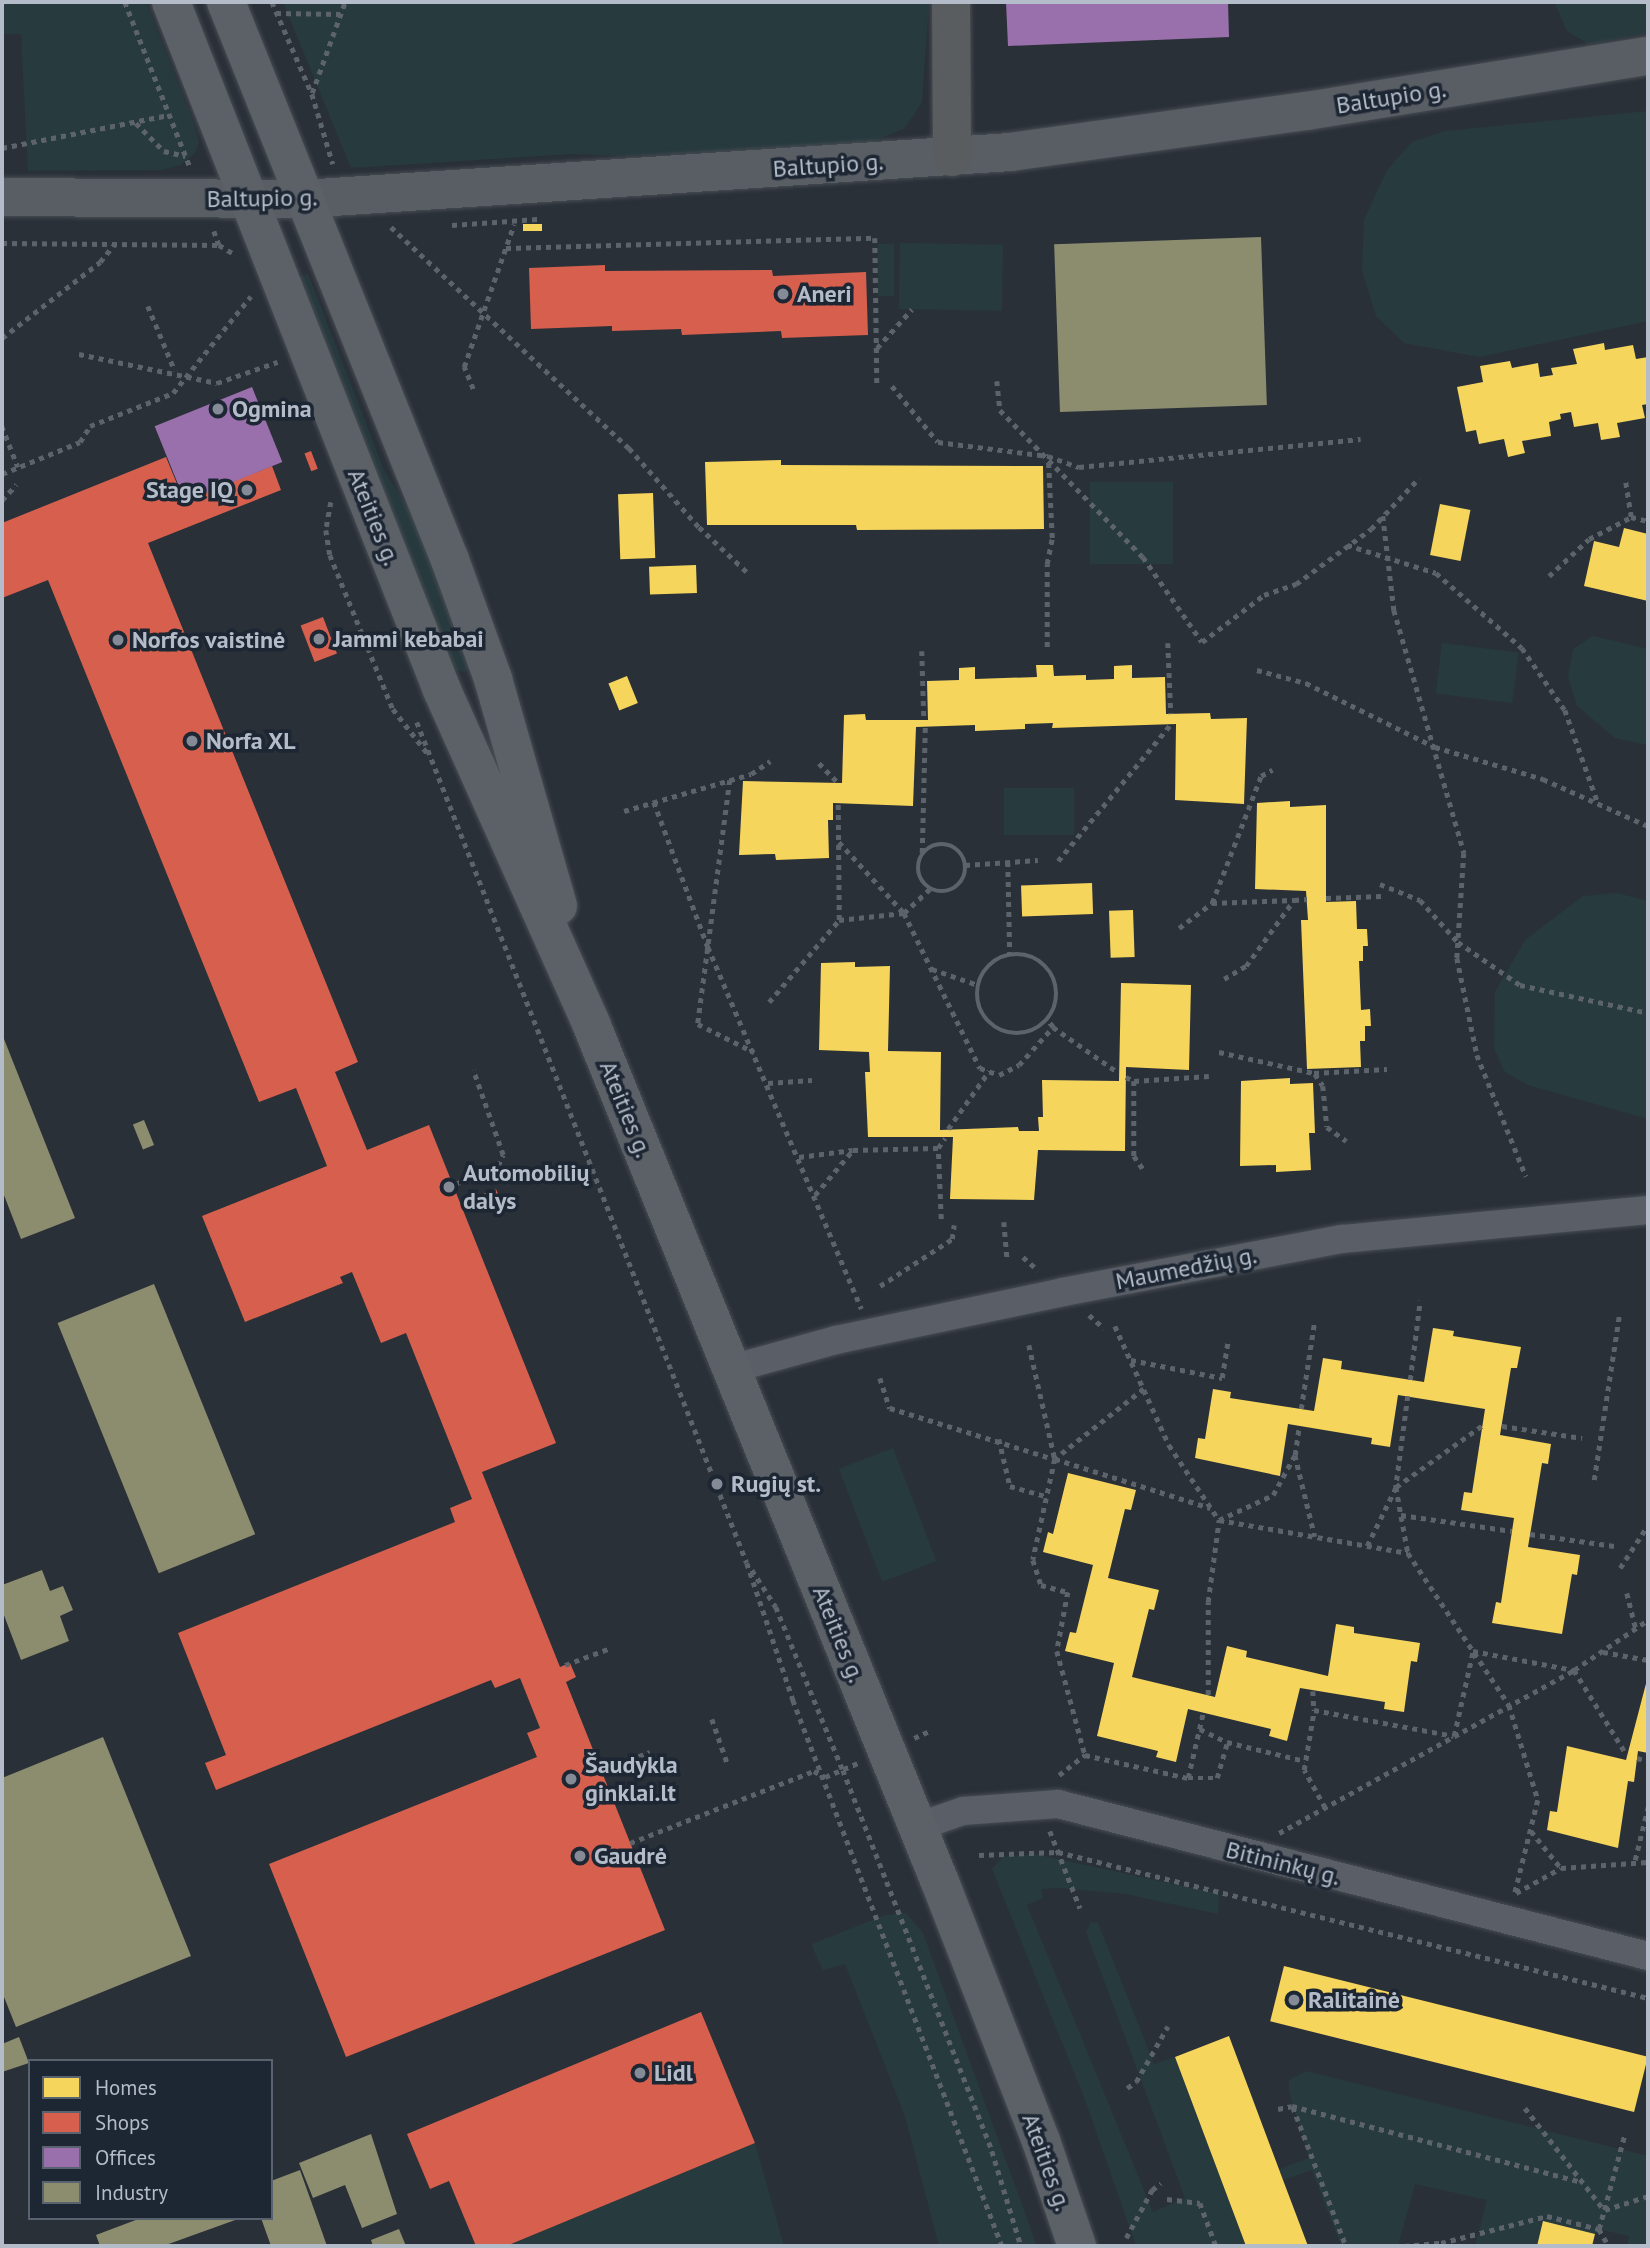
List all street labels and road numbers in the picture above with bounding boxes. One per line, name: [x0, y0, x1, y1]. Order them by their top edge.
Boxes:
street label: Baltupio g.: [1334, 74, 1448, 120]
street label: Baltupio g.: [772, 147, 884, 183]
street label: Baltupio g.: [206, 183, 318, 213]
street label: Ateities g.: [342, 465, 406, 569]
street label: Ateities g.: [594, 1057, 658, 1161]
street label: Maumedžių g.: [1113, 1240, 1259, 1296]
street label: Ateities g.: [807, 1582, 871, 1686]
street label: Bitininkų g.: [1223, 1835, 1343, 1891]
street label: Ateities g.: [1016, 2109, 1078, 2215]

